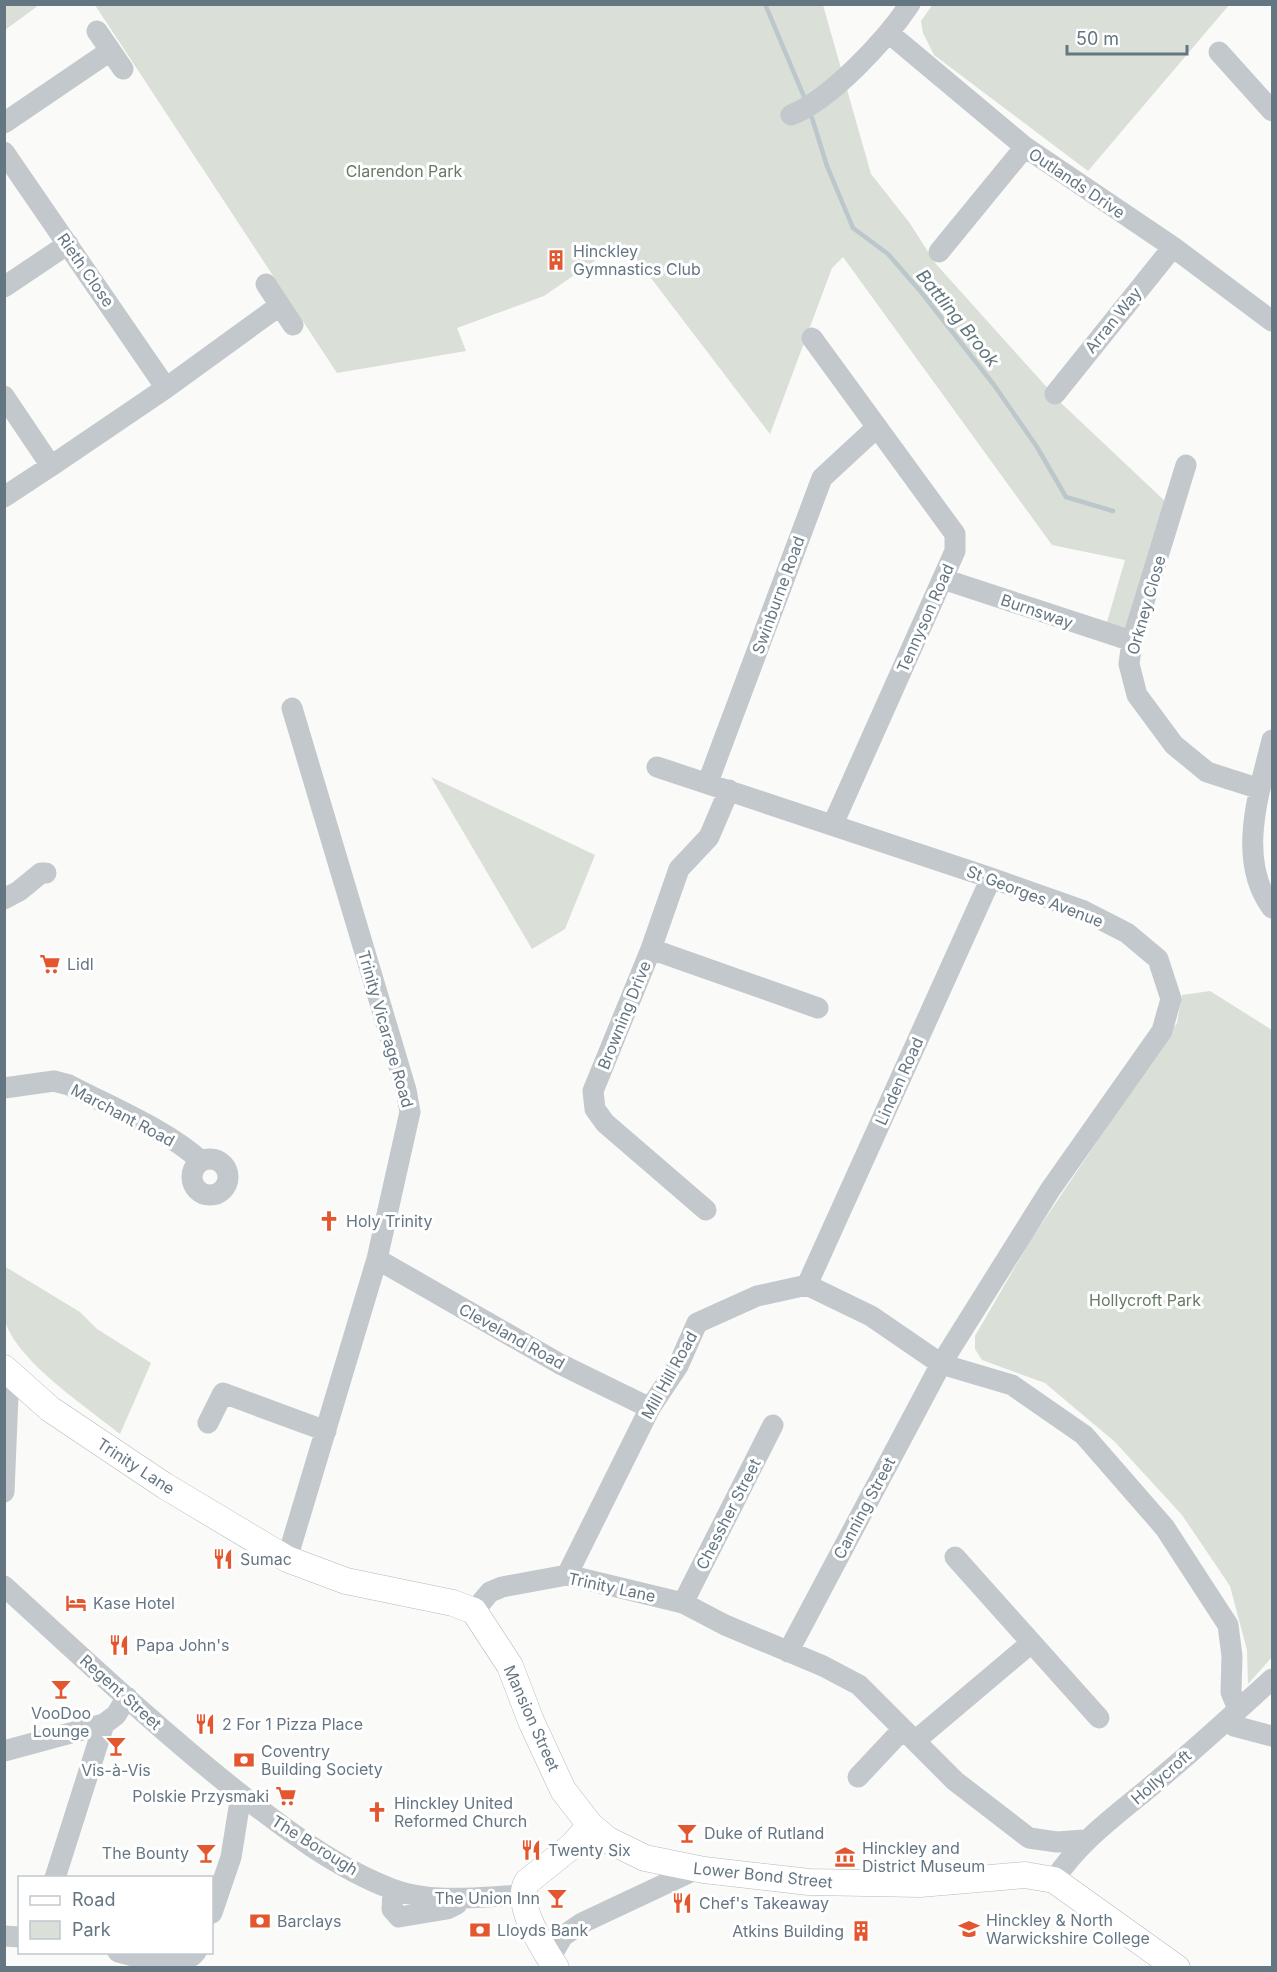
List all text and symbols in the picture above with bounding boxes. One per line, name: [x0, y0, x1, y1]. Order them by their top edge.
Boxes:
scale bar: [1067, 18, 1187, 56]
text: 50 m: [1076, 28, 1119, 49]
street label: Outlands Drive: [1025, 143, 1129, 223]
park label: Clarendon Park: [346, 161, 463, 181]
street label: Rieth Close: [53, 229, 119, 311]
place label: Hinckley Gymnastics Club: [573, 241, 701, 279]
building icon: Hinckley Gymnastics Club: [544, 248, 568, 272]
water label: Battling Brook: [912, 265, 1004, 372]
street label: Arran Way: [1080, 283, 1146, 357]
street label: Swinburne Road: [747, 533, 809, 657]
street label: Orkney Close: [1122, 553, 1170, 657]
street label: Tennyson Road: [892, 561, 958, 675]
street label: Burnsway: [998, 589, 1076, 633]
street label: St Georges Avenue: [964, 861, 1106, 931]
street label: Trinity Vicarage Road: [354, 948, 418, 1110]
supermarket icon: Lidl: [38, 952, 62, 976]
place label: Lidl: [67, 954, 94, 974]
street label: Browning Drive: [593, 958, 655, 1072]
street label: Linden Road: [871, 1034, 927, 1128]
street label: Marchant Road: [68, 1079, 178, 1151]
church icon: Holy Trinity: [317, 1209, 341, 1233]
place label: Holy Trinity: [346, 1211, 432, 1231]
park label: Hollycroft Park: [1089, 1290, 1201, 1310]
street label: Cleveland Road: [456, 1299, 568, 1373]
street label: Mill Hill Road: [637, 1328, 701, 1422]
street label: Trinity Lane: [93, 1433, 179, 1499]
street label: Canning Street: [829, 1454, 899, 1562]
street label: Chessher Street: [691, 1455, 765, 1573]
restaurant icon: Sumac: [211, 1547, 235, 1571]
place label: Sumac: [240, 1549, 292, 1569]
street label: Trinity Lane: [567, 1568, 657, 1606]
hotel icon: Kase Hotel: [64, 1591, 88, 1615]
place label: Kase Hotel: [93, 1593, 175, 1613]
restaurant icon: Papa John's: [107, 1633, 131, 1657]
place label: Papa John's: [136, 1635, 230, 1655]
street label: Regent Street: [76, 1650, 166, 1734]
street label: Mansion Street: [500, 1662, 564, 1774]
bar icon: VooDoo Lounge: [49, 1677, 73, 1701]
place label: VooDoo Lounge: [31, 1703, 91, 1741]
restaurant icon: 2 For 1 Pizza Place: [193, 1712, 217, 1736]
place label: 2 For 1 Pizza Place: [222, 1714, 363, 1734]
bar icon: Vis-à-Vis: [104, 1734, 128, 1758]
place label: Coventry Building Society: [261, 1741, 383, 1779]
street label: Hollycroft: [1127, 1745, 1195, 1809]
bank icon: Coventry Building Society: [232, 1748, 256, 1772]
place label: Vis-à-Vis: [81, 1760, 151, 1780]
supermarket icon: Polskie Przysmaki: [274, 1784, 298, 1808]
place label: Polskie Przysmaki: [132, 1786, 269, 1806]
place label: Hinckley United Reformed Church: [394, 1793, 527, 1831]
church icon: Hinckley United Reformed Church: [365, 1800, 389, 1824]
street label: The Borough: [268, 1811, 362, 1879]
bar icon: Duke of Rutland: [675, 1821, 699, 1845]
place label: Duke of Rutland: [704, 1823, 824, 1843]
restaurant icon: Twenty Six: [519, 1838, 543, 1862]
place label: Hinckley and District Museum: [862, 1838, 985, 1876]
place label: Twenty Six: [548, 1840, 631, 1860]
bar icon: The Bounty: [194, 1841, 218, 1865]
place label: The Bounty: [102, 1843, 189, 1863]
museum icon: Hinckley and District Museum: [833, 1845, 857, 1869]
street label: Lower Bond Street: [692, 1858, 834, 1892]
legend: [18, 1876, 213, 1954]
bar icon: The Union Inn: [545, 1886, 569, 1910]
place label: The Union Inn: [434, 1888, 540, 1908]
text: Road: [72, 1889, 115, 1910]
restaurant icon: Chef's Takeaway: [670, 1891, 694, 1915]
place label: Chef's Takeaway: [699, 1893, 829, 1913]
bank icon: Barclays: [248, 1909, 272, 1933]
place label: Hinckley & North Warwickshire College: [986, 1910, 1150, 1948]
place label: Barclays: [277, 1911, 341, 1931]
school or university icon: Hinckley & North Warwickshire College: [957, 1917, 981, 1941]
bank icon: Lloyds Bank: [468, 1918, 492, 1942]
text: Park: [72, 1919, 111, 1940]
building icon: Atkins Building: [849, 1919, 873, 1943]
place label: Lloyds Bank: [497, 1920, 589, 1940]
place label: Atkins Building: [732, 1921, 844, 1941]

